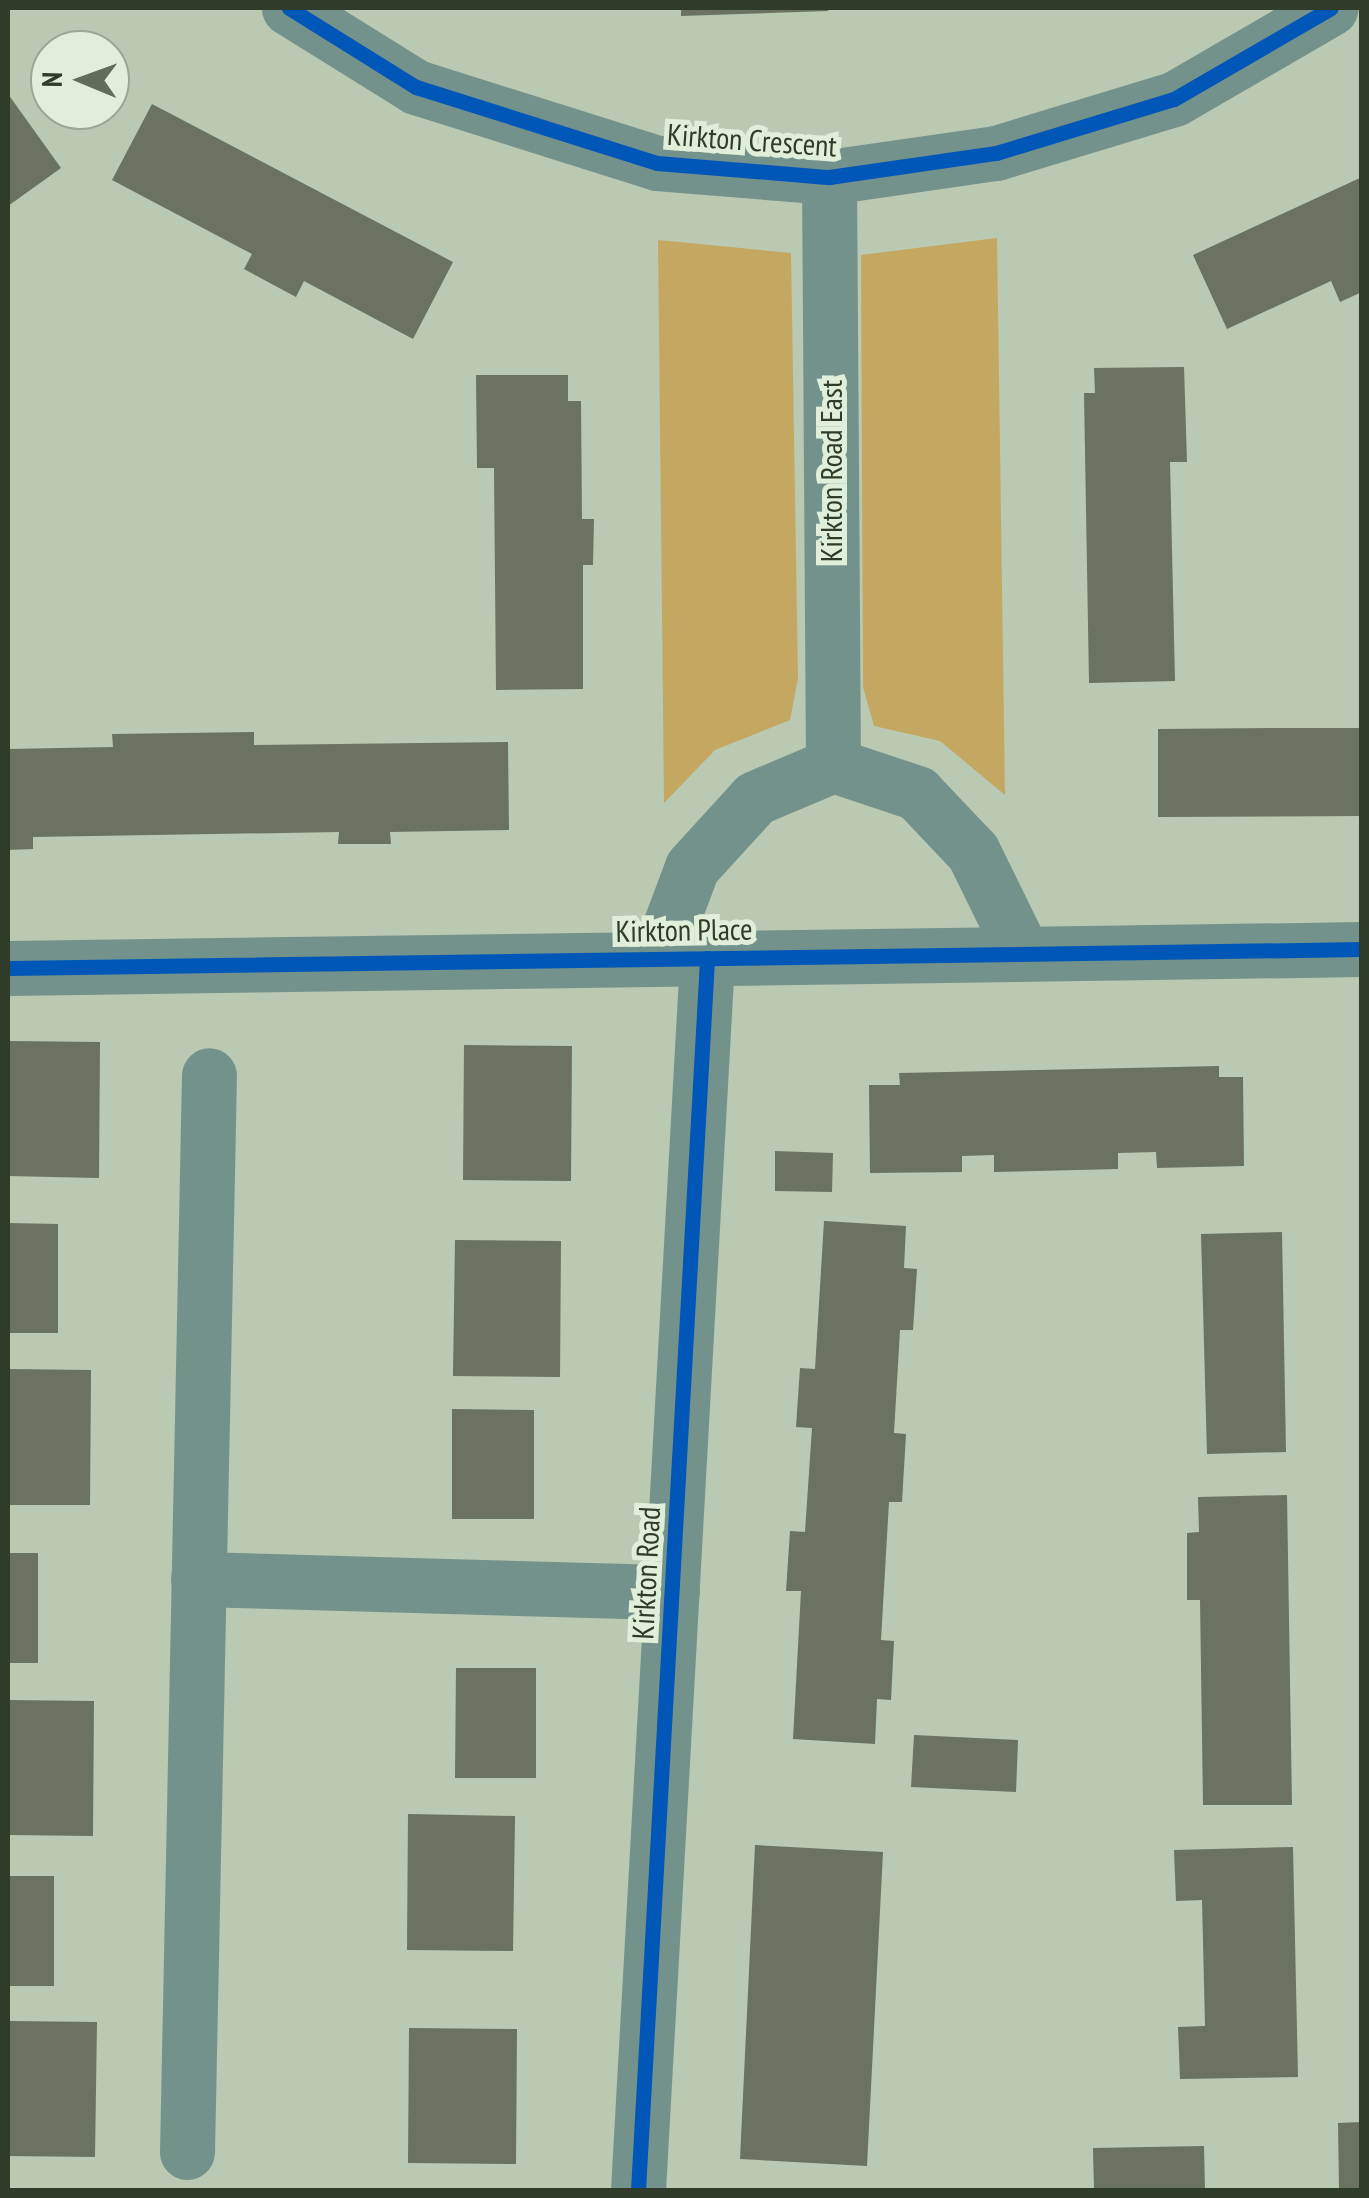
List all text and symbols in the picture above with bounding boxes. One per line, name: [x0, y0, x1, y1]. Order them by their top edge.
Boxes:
north arrow: [30, 30, 130, 130]
text: N: [33, 72, 70, 87]
street label: Kirkton Crescent: [666, 116, 838, 164]
street label: Kirkton Road East: [813, 380, 849, 562]
street label: Kirkton Place: [615, 911, 753, 949]
street label: Kirkton Road: [625, 1506, 667, 1640]

